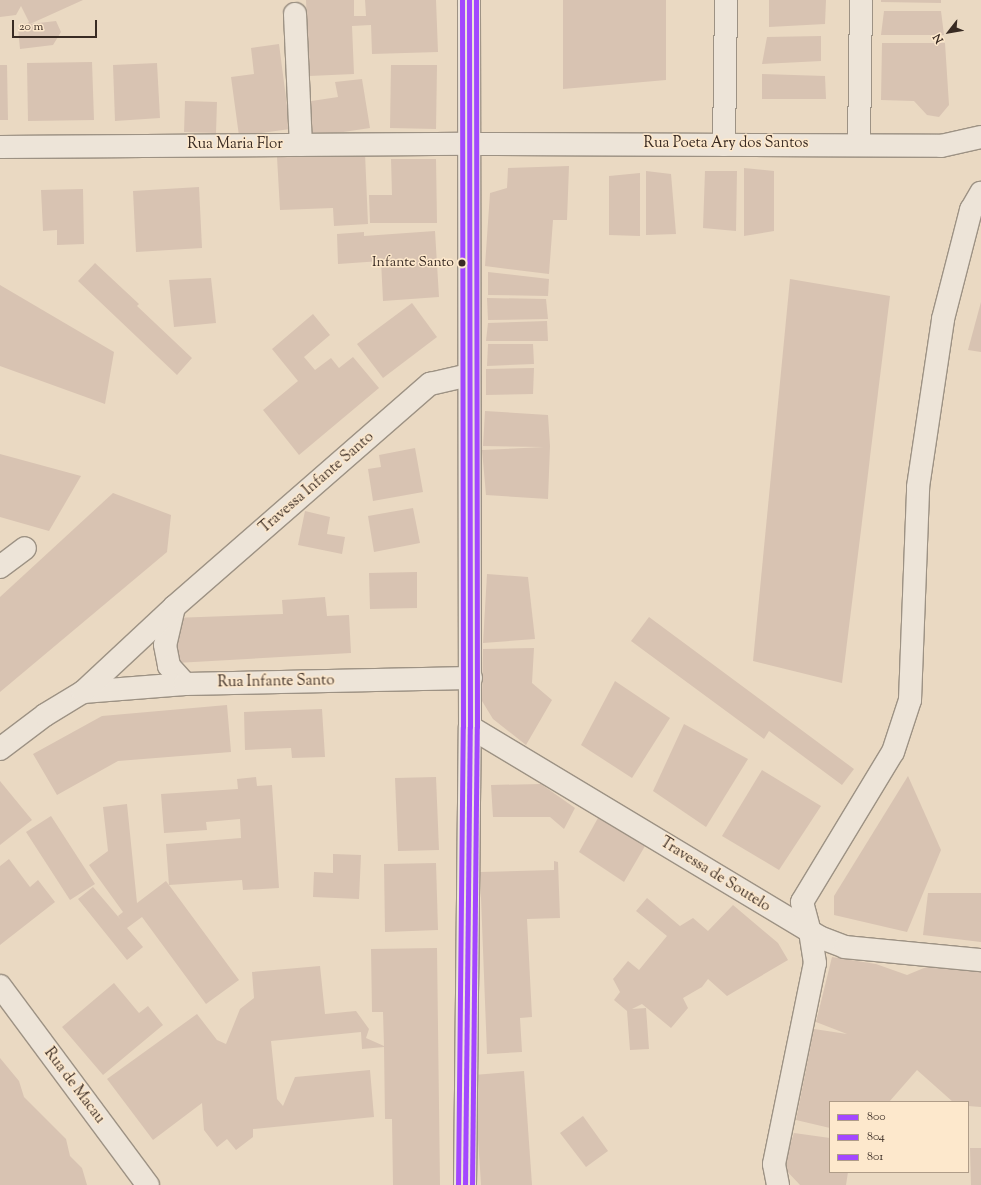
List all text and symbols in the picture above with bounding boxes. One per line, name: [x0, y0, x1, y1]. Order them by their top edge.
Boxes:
scale bar: [14, 12, 99, 38]
north arrow: [929, 12, 969, 52]
text: 20 m: [19, 18, 43, 36]
text: N: [930, 30, 948, 46]
street label: Rua Poeta Ary dos Santos: [644, 135, 808, 153]
street label: Rua Maria Flor: [187, 136, 283, 154]
place label: Infante Santo: [372, 255, 454, 271]
marker: Infante Santo: [457, 258, 467, 268]
street label: Travessa Infante Santo: [256, 428, 378, 538]
street label: Rua Infante Santo: [217, 672, 335, 692]
street label: Travessa de Soutelo: [657, 834, 773, 916]
street label: Rua de Macau: [40, 1045, 108, 1127]
legend: [829, 1101, 969, 1173]
text: 800: [867, 1108, 886, 1126]
text: 804: [867, 1128, 885, 1146]
text: 801: [867, 1148, 883, 1166]

